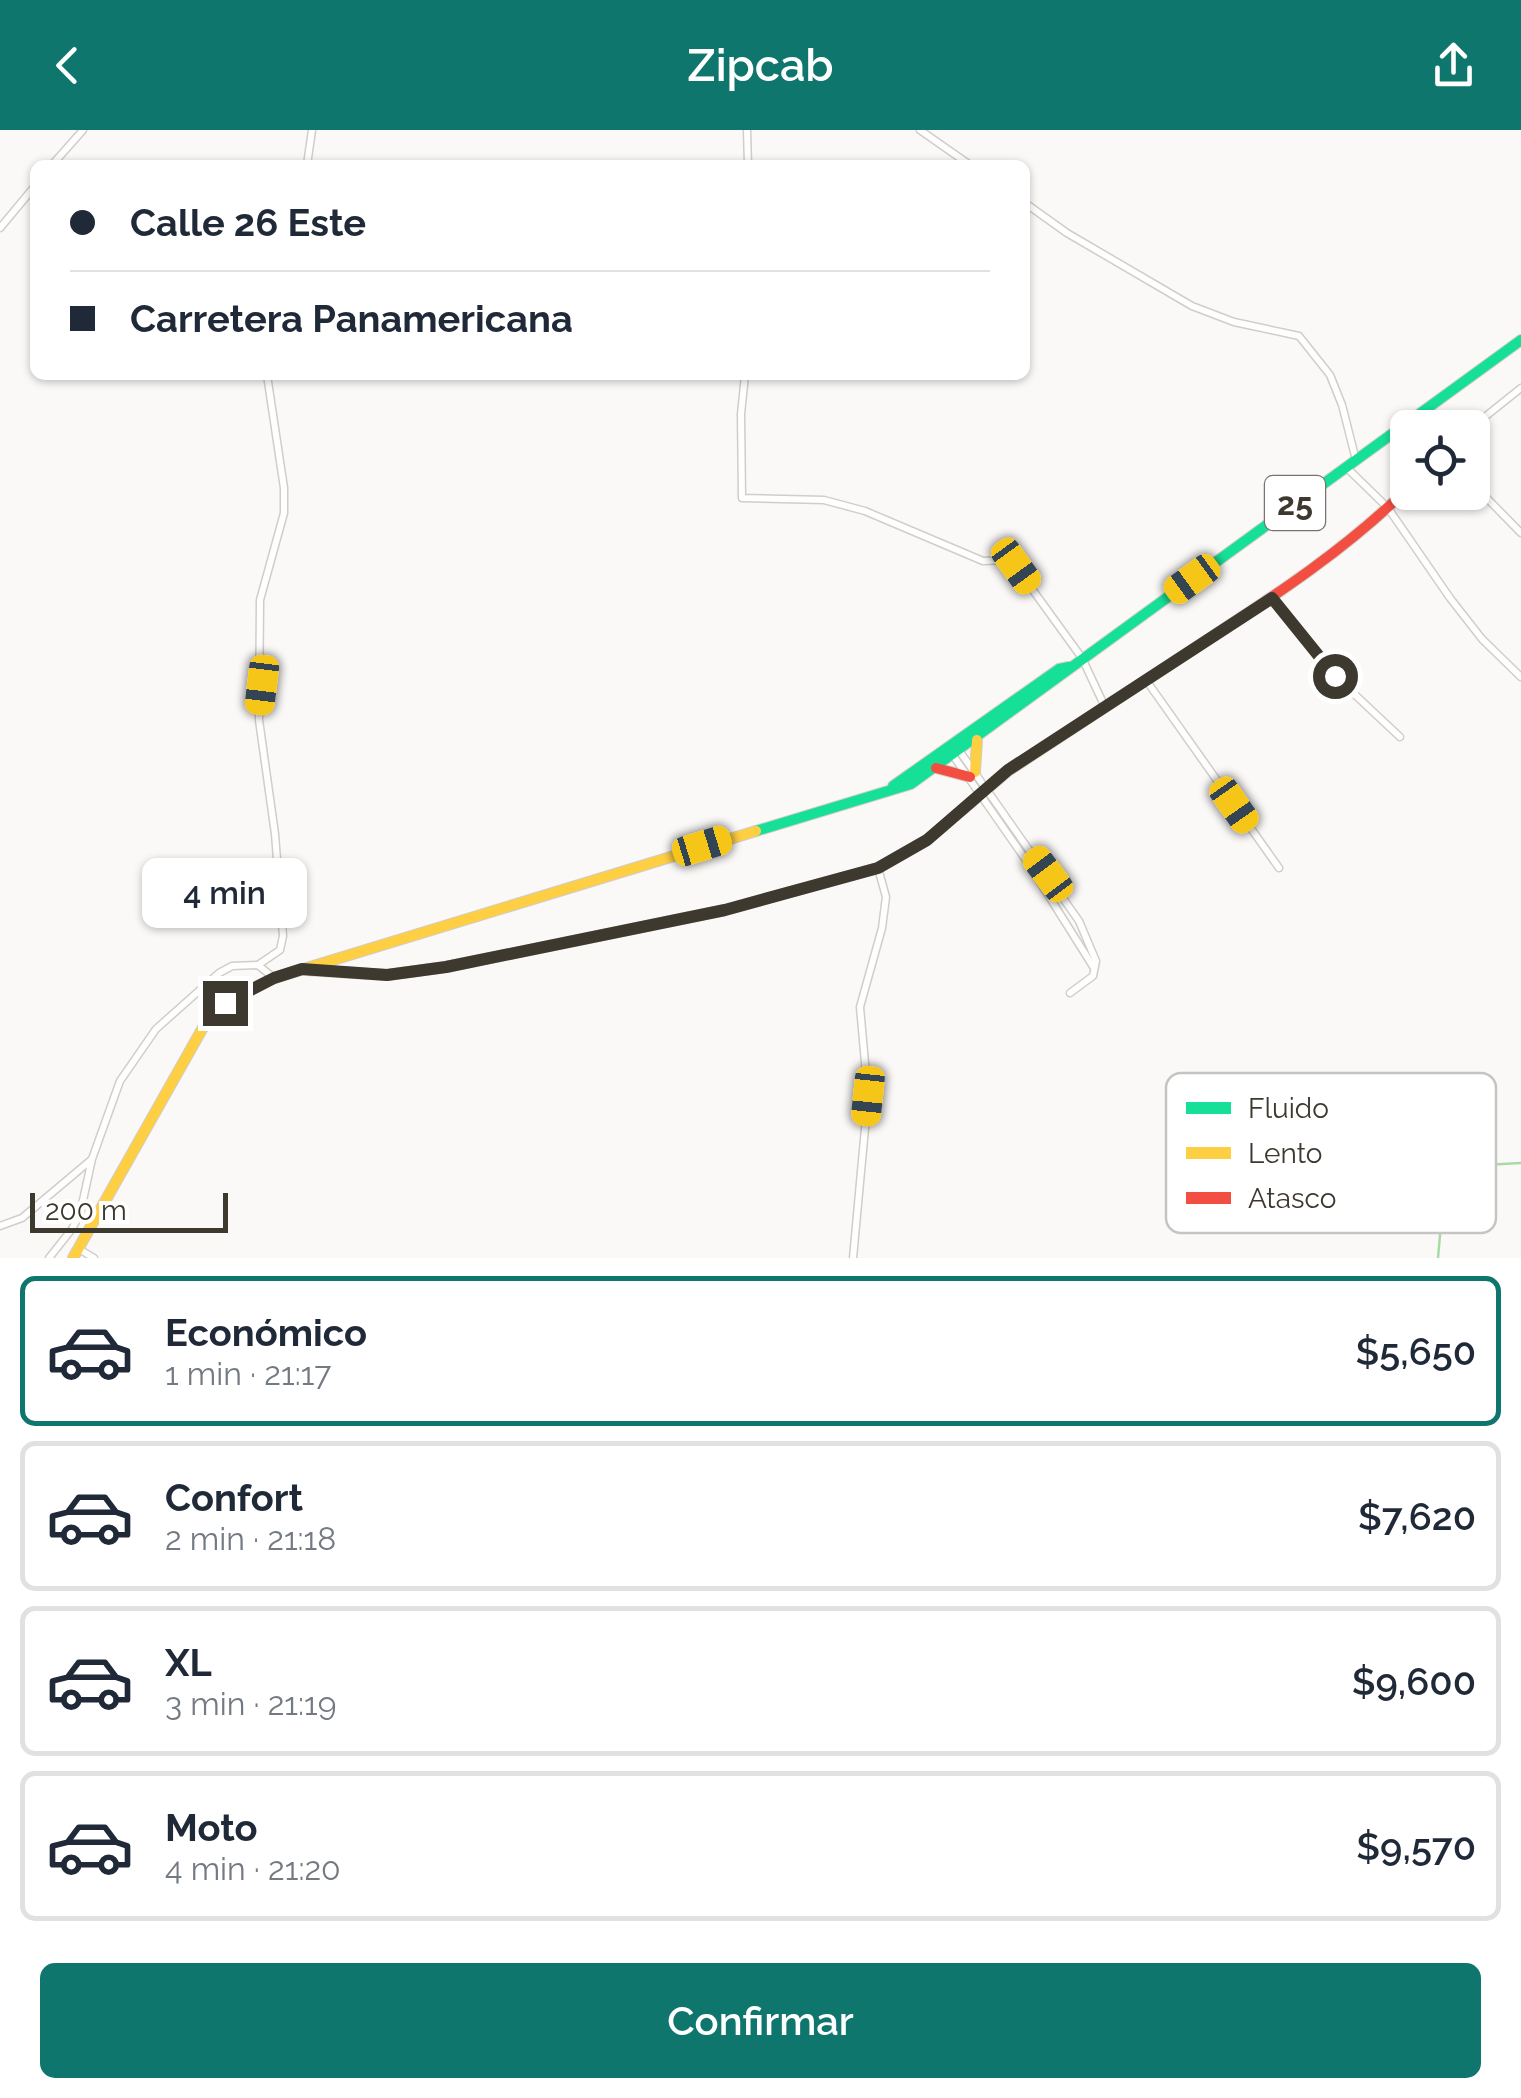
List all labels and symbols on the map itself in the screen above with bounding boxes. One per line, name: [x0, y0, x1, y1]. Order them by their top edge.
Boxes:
road number: 25: [1265, 476, 1325, 530]
car: [986, 533, 1046, 599]
car: [1159, 549, 1225, 609]
car: [243, 653, 281, 717]
route start: [1313, 654, 1358, 699]
car: [1205, 772, 1263, 838]
car: [669, 823, 735, 869]
car: [1018, 841, 1078, 907]
callout: 4 min: [142, 858, 308, 928]
route end: [203, 981, 248, 1026]
car: [850, 1065, 886, 1127]
legend: [1166, 1073, 1496, 1233]
text: Fluido: [1248, 1092, 1329, 1125]
text: Lento: [1248, 1137, 1322, 1170]
text: Atasco: [1248, 1182, 1336, 1215]
scale bar: [30, 1188, 228, 1232]

